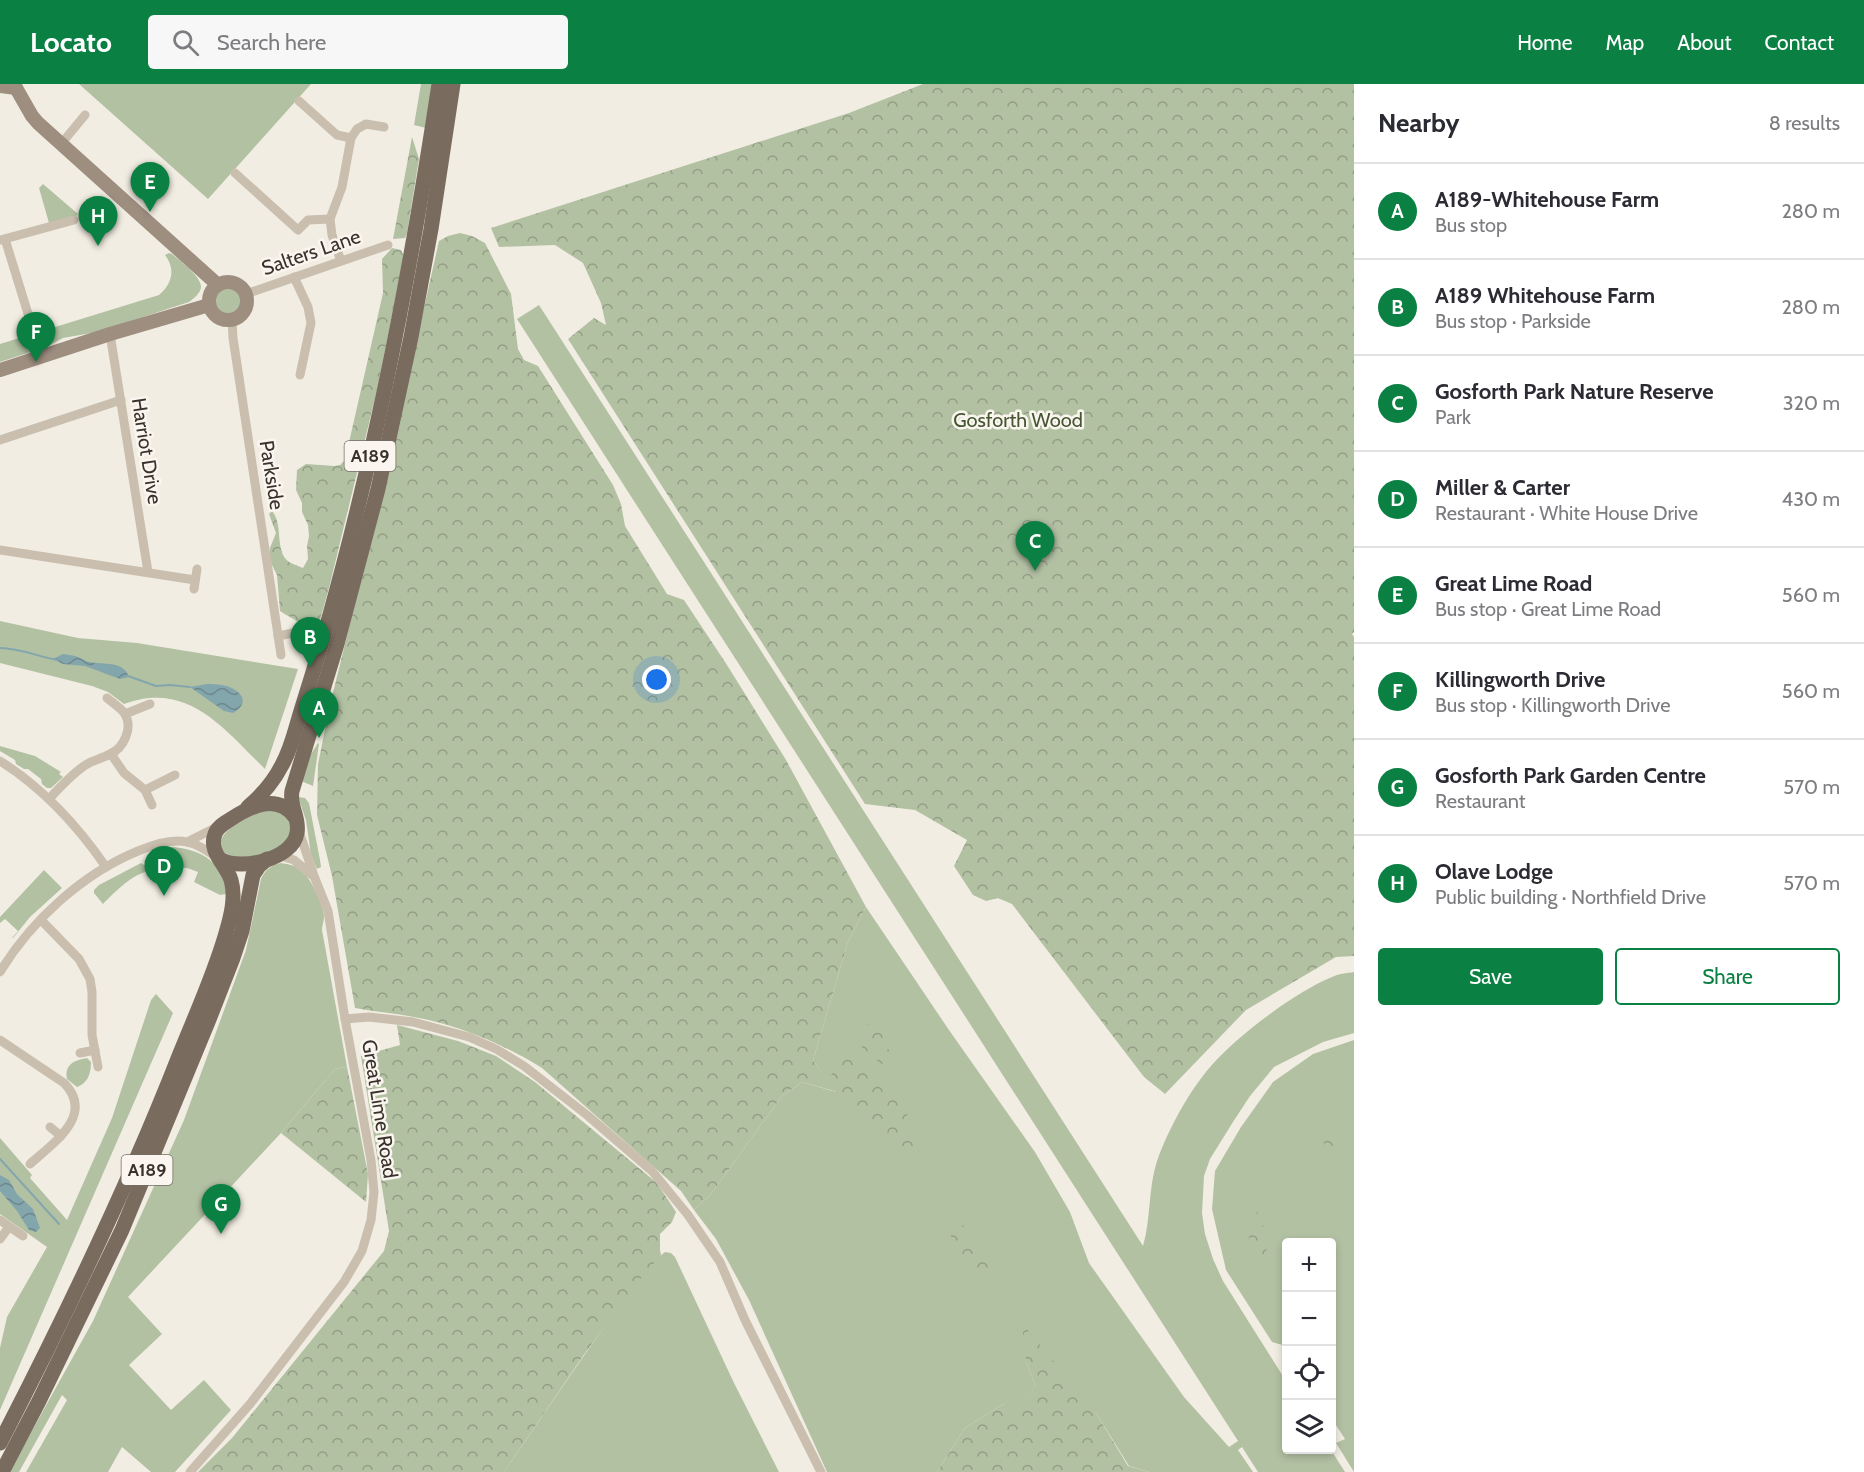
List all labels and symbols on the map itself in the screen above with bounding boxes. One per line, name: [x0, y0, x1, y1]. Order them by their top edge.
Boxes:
pin: E: [130, 162, 170, 212]
pin: H: [78, 196, 118, 246]
street label: Salters Lane: [258, 224, 364, 280]
pin: F: [16, 312, 56, 362]
street label: Harriot Drive: [127, 396, 167, 506]
park label: Gosforth Wood: [953, 408, 1083, 432]
street label: Parkside: [255, 439, 289, 511]
road number: A189: [344, 441, 395, 471]
pin: C: [1016, 522, 1054, 571]
pin: B: [290, 618, 330, 667]
your location: [642, 665, 671, 694]
pin: A: [300, 688, 338, 738]
pin: D: [144, 846, 184, 896]
street label: Great Lime Road: [357, 1038, 403, 1180]
road number: A189: [122, 1155, 172, 1185]
pin: G: [202, 1184, 240, 1234]

